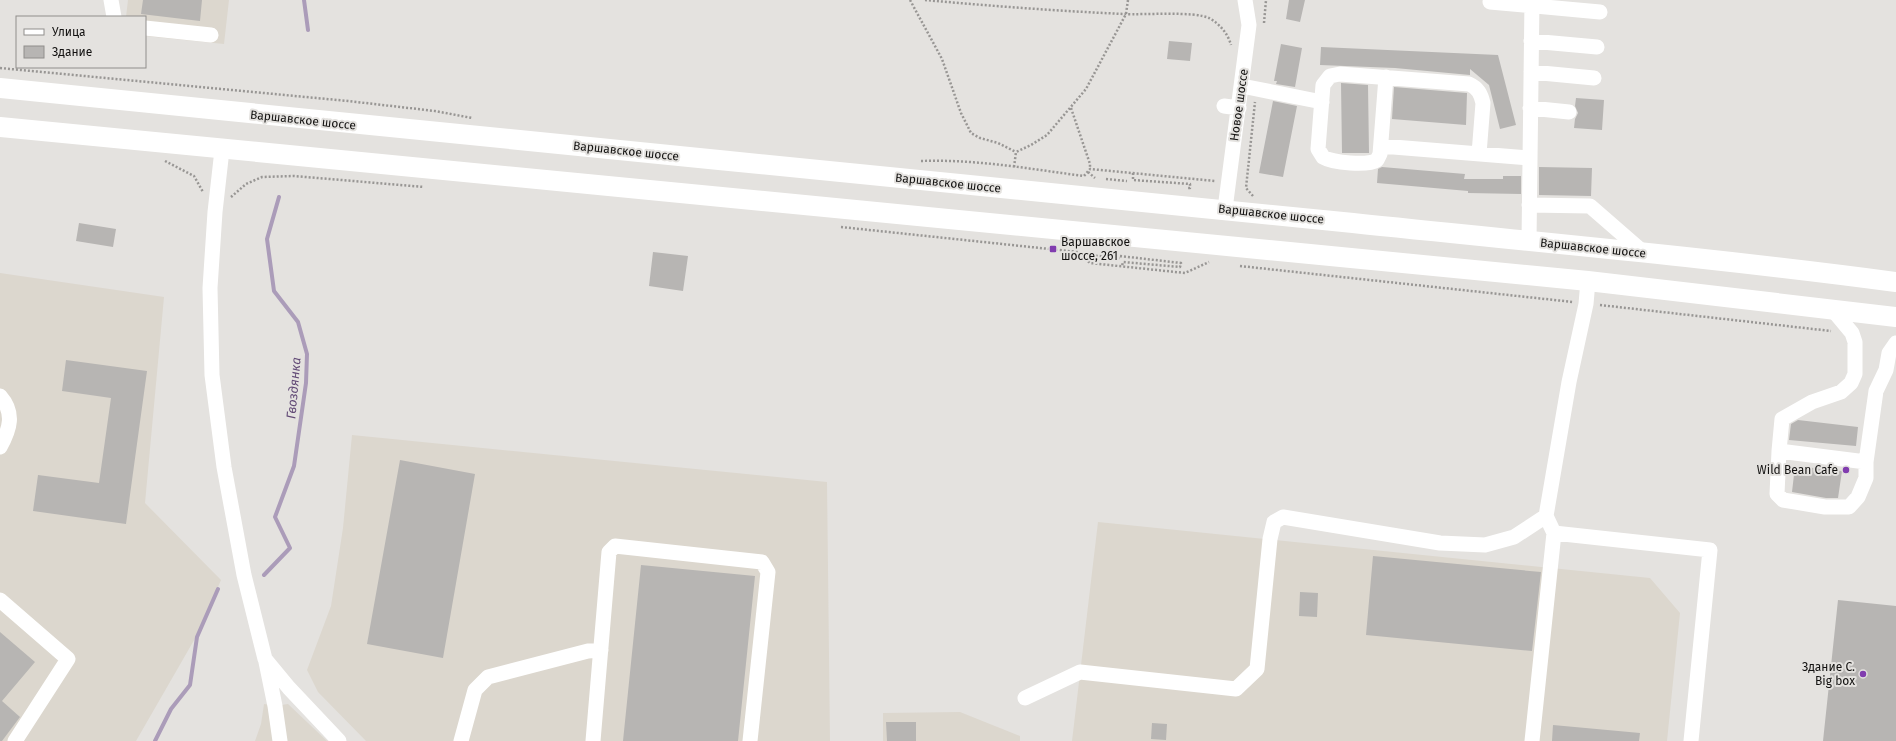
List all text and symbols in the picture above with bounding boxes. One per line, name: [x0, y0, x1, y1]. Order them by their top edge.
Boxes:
legend: [16, 16, 146, 68]
text: Улица: [52, 25, 86, 39]
text: Здание: [52, 45, 92, 59]
street label: Новое шоссе: [1227, 68, 1251, 142]
street label: Варшавское шоссе: [249, 107, 357, 133]
street label: Варшавское шоссе: [572, 138, 680, 164]
street label: Варшавское шоссе: [894, 170, 1002, 196]
street label: Варшавское шоссе: [1217, 201, 1325, 227]
place label: Варшавское шоссе, 261: [1061, 235, 1130, 263]
street label: Варшавское шоссе: [1539, 235, 1647, 261]
marker: Варшавское шоссе, 261: [1048, 244, 1058, 254]
water label: Гвоздянка: [283, 357, 304, 420]
place label: Wild Bean Cafe: [1757, 463, 1838, 477]
marker: Wild Bean Cafe: [1841, 465, 1851, 475]
place label: Здание C. Big box: [1802, 660, 1855, 688]
marker: Здание C. Big box: [1858, 669, 1868, 679]

